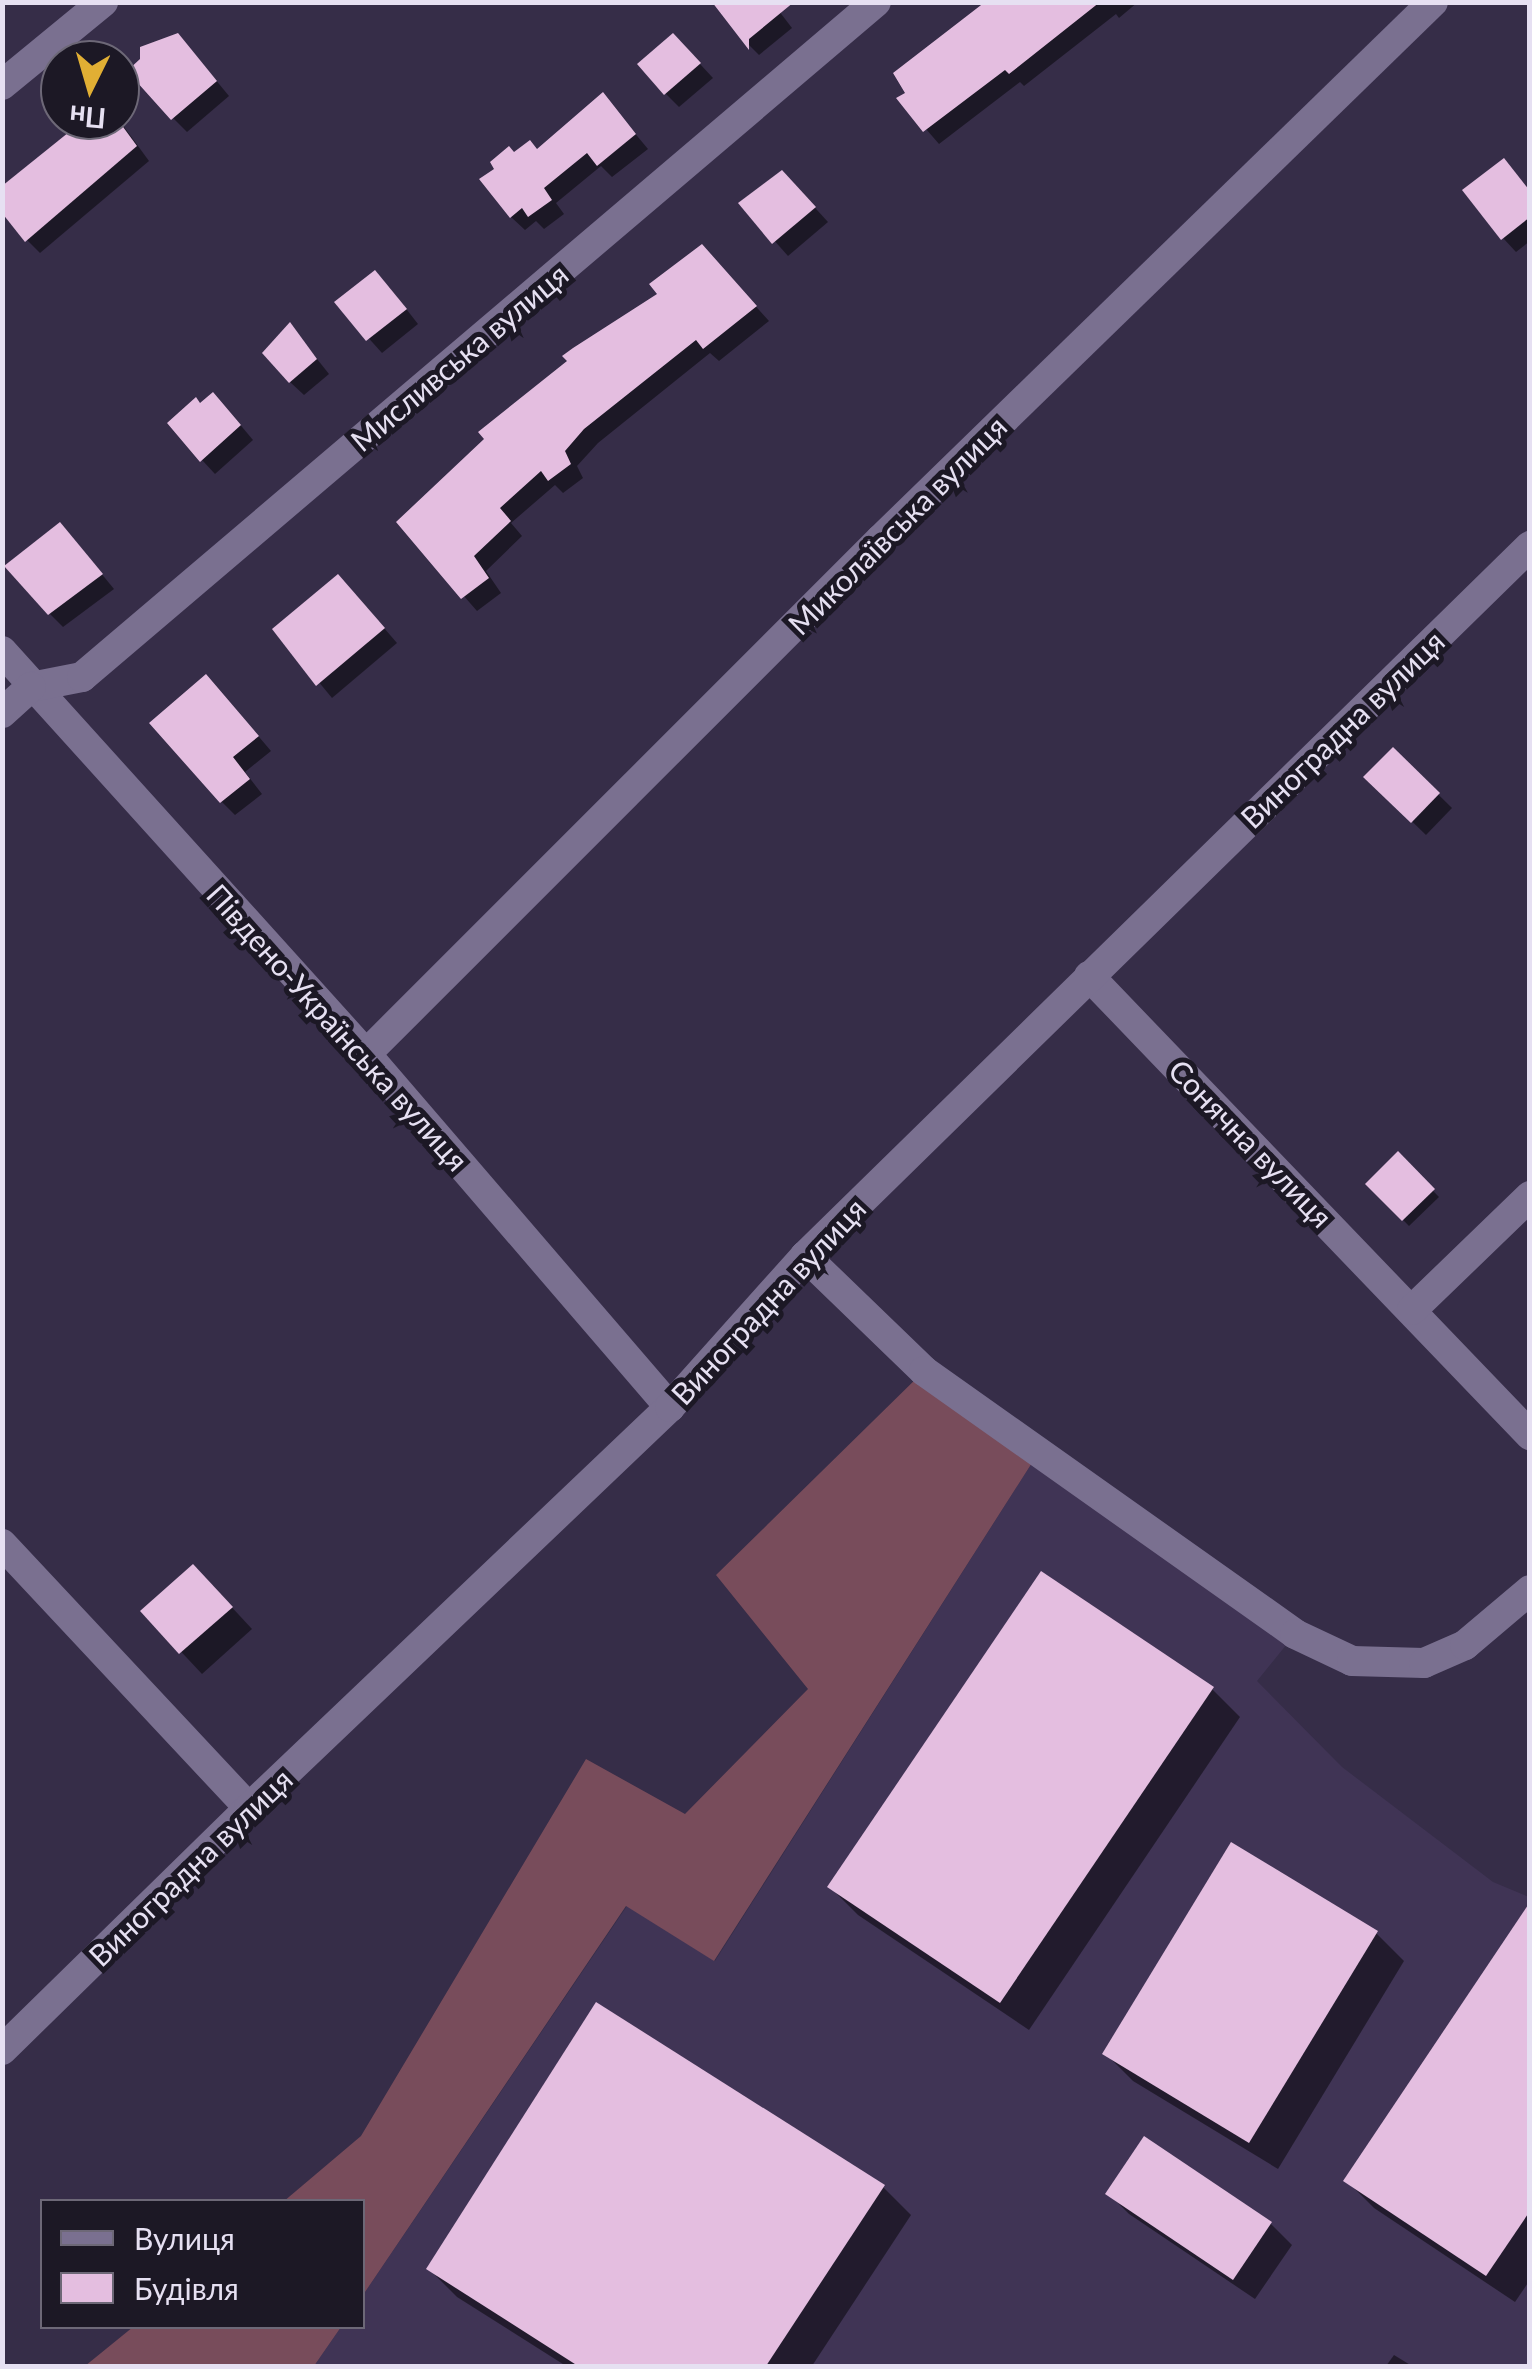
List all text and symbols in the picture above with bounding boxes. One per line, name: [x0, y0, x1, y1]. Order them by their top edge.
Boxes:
north arrow: [40, 40, 140, 140]
text: Пн: [68, 99, 107, 136]
street label: Мисливська вулиця: [343, 256, 575, 458]
street label: Миколаївська вулиця: [780, 408, 1014, 642]
street label: Виноградна вулиця: [1233, 623, 1451, 835]
street label: Південо-Українська вулиця: [200, 876, 476, 1178]
street label: Сонячна вулиця: [1162, 1051, 1340, 1235]
street label: Виноградна вулиця: [663, 1190, 873, 1412]
street label: Виноградна вулиця: [81, 1761, 299, 1973]
legend: [40, 2199, 365, 2329]
text: Вулиця: [134, 2220, 235, 2256]
text: Будівля: [134, 2270, 239, 2306]

